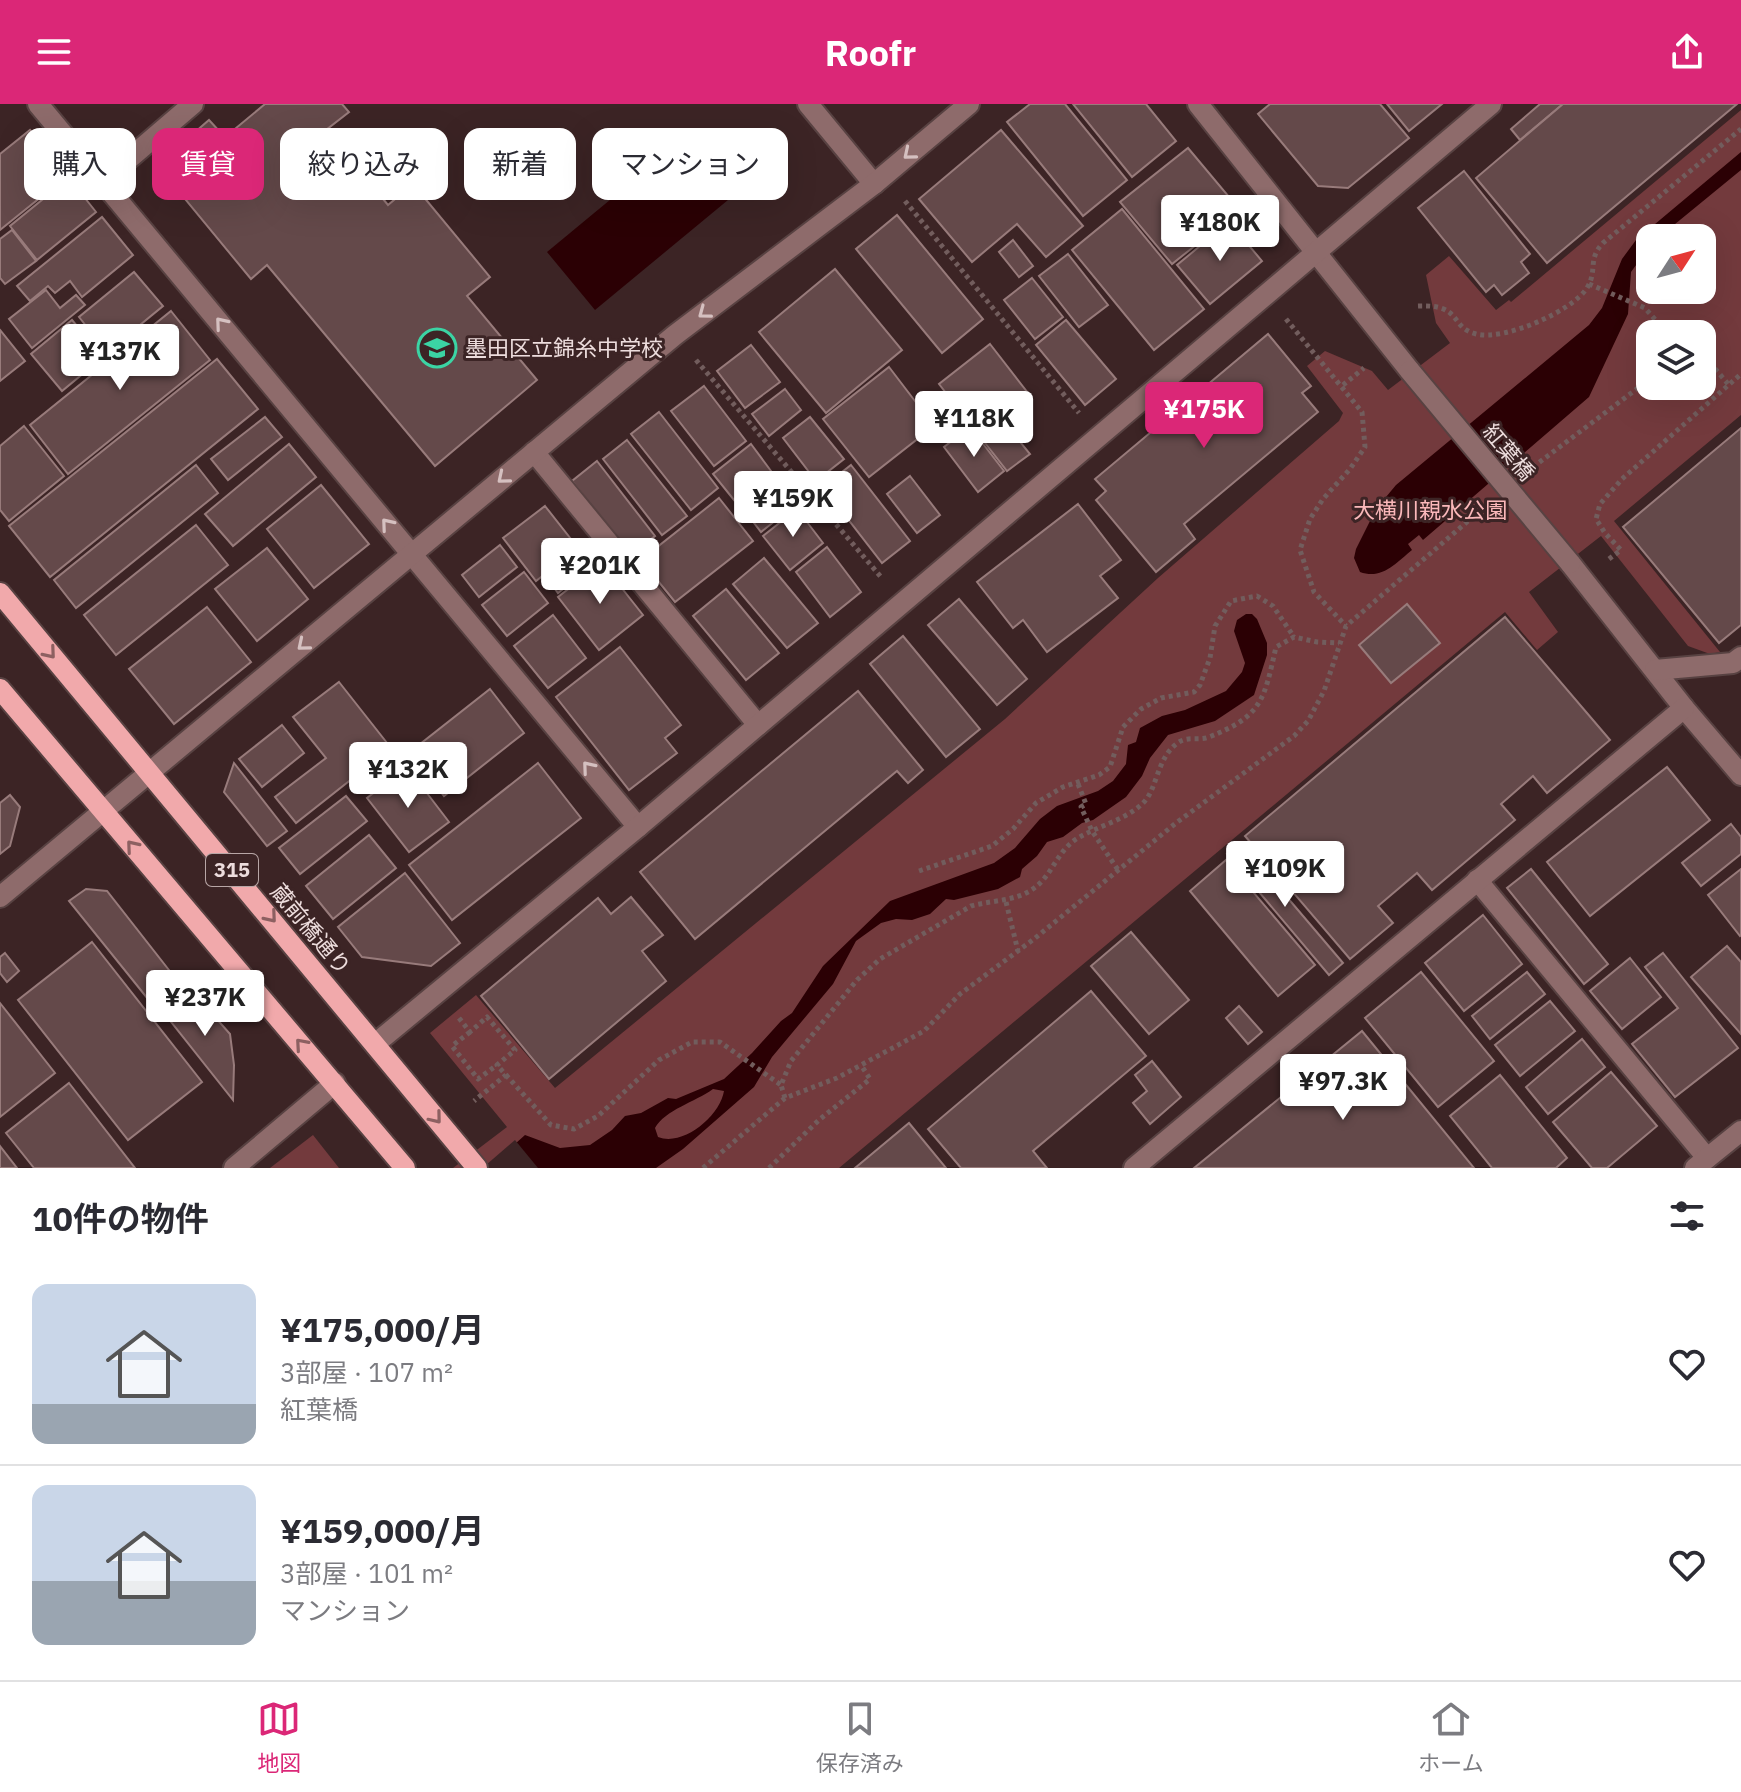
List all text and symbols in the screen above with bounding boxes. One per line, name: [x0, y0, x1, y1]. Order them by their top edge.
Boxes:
text: Roofr: [825, 29, 916, 76]
icon: menu: [32, 30, 76, 74]
icon: share: [1665, 30, 1709, 74]
chip: 購入: [24, 128, 136, 200]
chip: 賃貸: [152, 128, 264, 200]
chip: 絞り込み: [280, 128, 448, 200]
chip: 新着: [464, 128, 576, 200]
chip: マンション: [592, 128, 788, 200]
one-way arrow: [904, 144, 919, 159]
pin: ¥180K: [1164, 195, 1276, 263]
text: ¥180K: [1179, 204, 1261, 238]
north arrow: [1636, 224, 1716, 304]
map controls: [1636, 224, 1716, 400]
one-way arrow: [698, 304, 713, 318]
one-way arrow: [216, 318, 231, 333]
button: layers: [1636, 320, 1716, 400]
pin: ¥137K: [64, 324, 176, 392]
school or university icon: 墨田区立錦糸中学校: [416, 327, 458, 369]
text: ¥137K: [79, 333, 161, 367]
place label: 墨田区立錦糸中学校: [465, 333, 663, 362]
pin: ¥175K: [1148, 382, 1260, 450]
pin: ¥118K: [918, 391, 1030, 459]
text: ¥175K: [1163, 391, 1245, 425]
text: ¥118K: [933, 400, 1015, 434]
street label: 紅葉橋: [1477, 417, 1542, 486]
one-way arrow: [498, 468, 512, 483]
pin: ¥159K: [737, 471, 849, 539]
text: ¥159K: [752, 480, 834, 514]
park label: 大横川親水公園: [1353, 495, 1507, 524]
one-way arrow: [382, 518, 396, 533]
pin: ¥201K: [544, 538, 656, 606]
text: ¥201K: [559, 547, 641, 581]
one-way arrow: [298, 635, 313, 650]
one-way arrow: [40, 644, 55, 658]
pin: ¥132K: [352, 742, 464, 810]
text: ¥132K: [367, 751, 449, 785]
one-way arrow: [583, 762, 598, 777]
one-way arrow: [127, 841, 142, 855]
pin: ¥109K: [1229, 841, 1341, 909]
text: ¥109K: [1244, 850, 1326, 884]
road number: 315: [206, 854, 258, 886]
street label: 蔵前橋通り: [265, 877, 358, 980]
one-way arrow: [261, 908, 276, 923]
pin: ¥237K: [149, 970, 261, 1038]
text: ¥237K: [164, 979, 246, 1013]
one-way arrow: [296, 1039, 311, 1053]
pin: ¥97.3K: [1278, 1054, 1408, 1122]
text: ¥97.3K: [1298, 1063, 1388, 1097]
one-way arrow: [426, 1109, 441, 1123]
icon: filters: [1665, 1194, 1709, 1238]
text: 10件の物件: [32, 1196, 209, 1240]
text: ¥175,000/月: [280, 1307, 485, 1351]
icon: home: [96, 1316, 192, 1412]
icon: heart: [1665, 1342, 1709, 1386]
text: 3部屋 · 107 m²: [280, 1355, 453, 1389]
text: 紅葉橋: [280, 1392, 358, 1426]
text: ¥159,000/月: [280, 1508, 485, 1552]
icon: home: [96, 1517, 192, 1613]
icon: heart: [1665, 1543, 1709, 1587]
text: 3部屋 · 101 m²: [280, 1556, 453, 1590]
text: マンション: [280, 1593, 410, 1627]
tab: 地図: [257, 1697, 301, 1777]
tab: 保存済み: [816, 1697, 904, 1777]
tab: ホーム: [1418, 1697, 1484, 1777]

